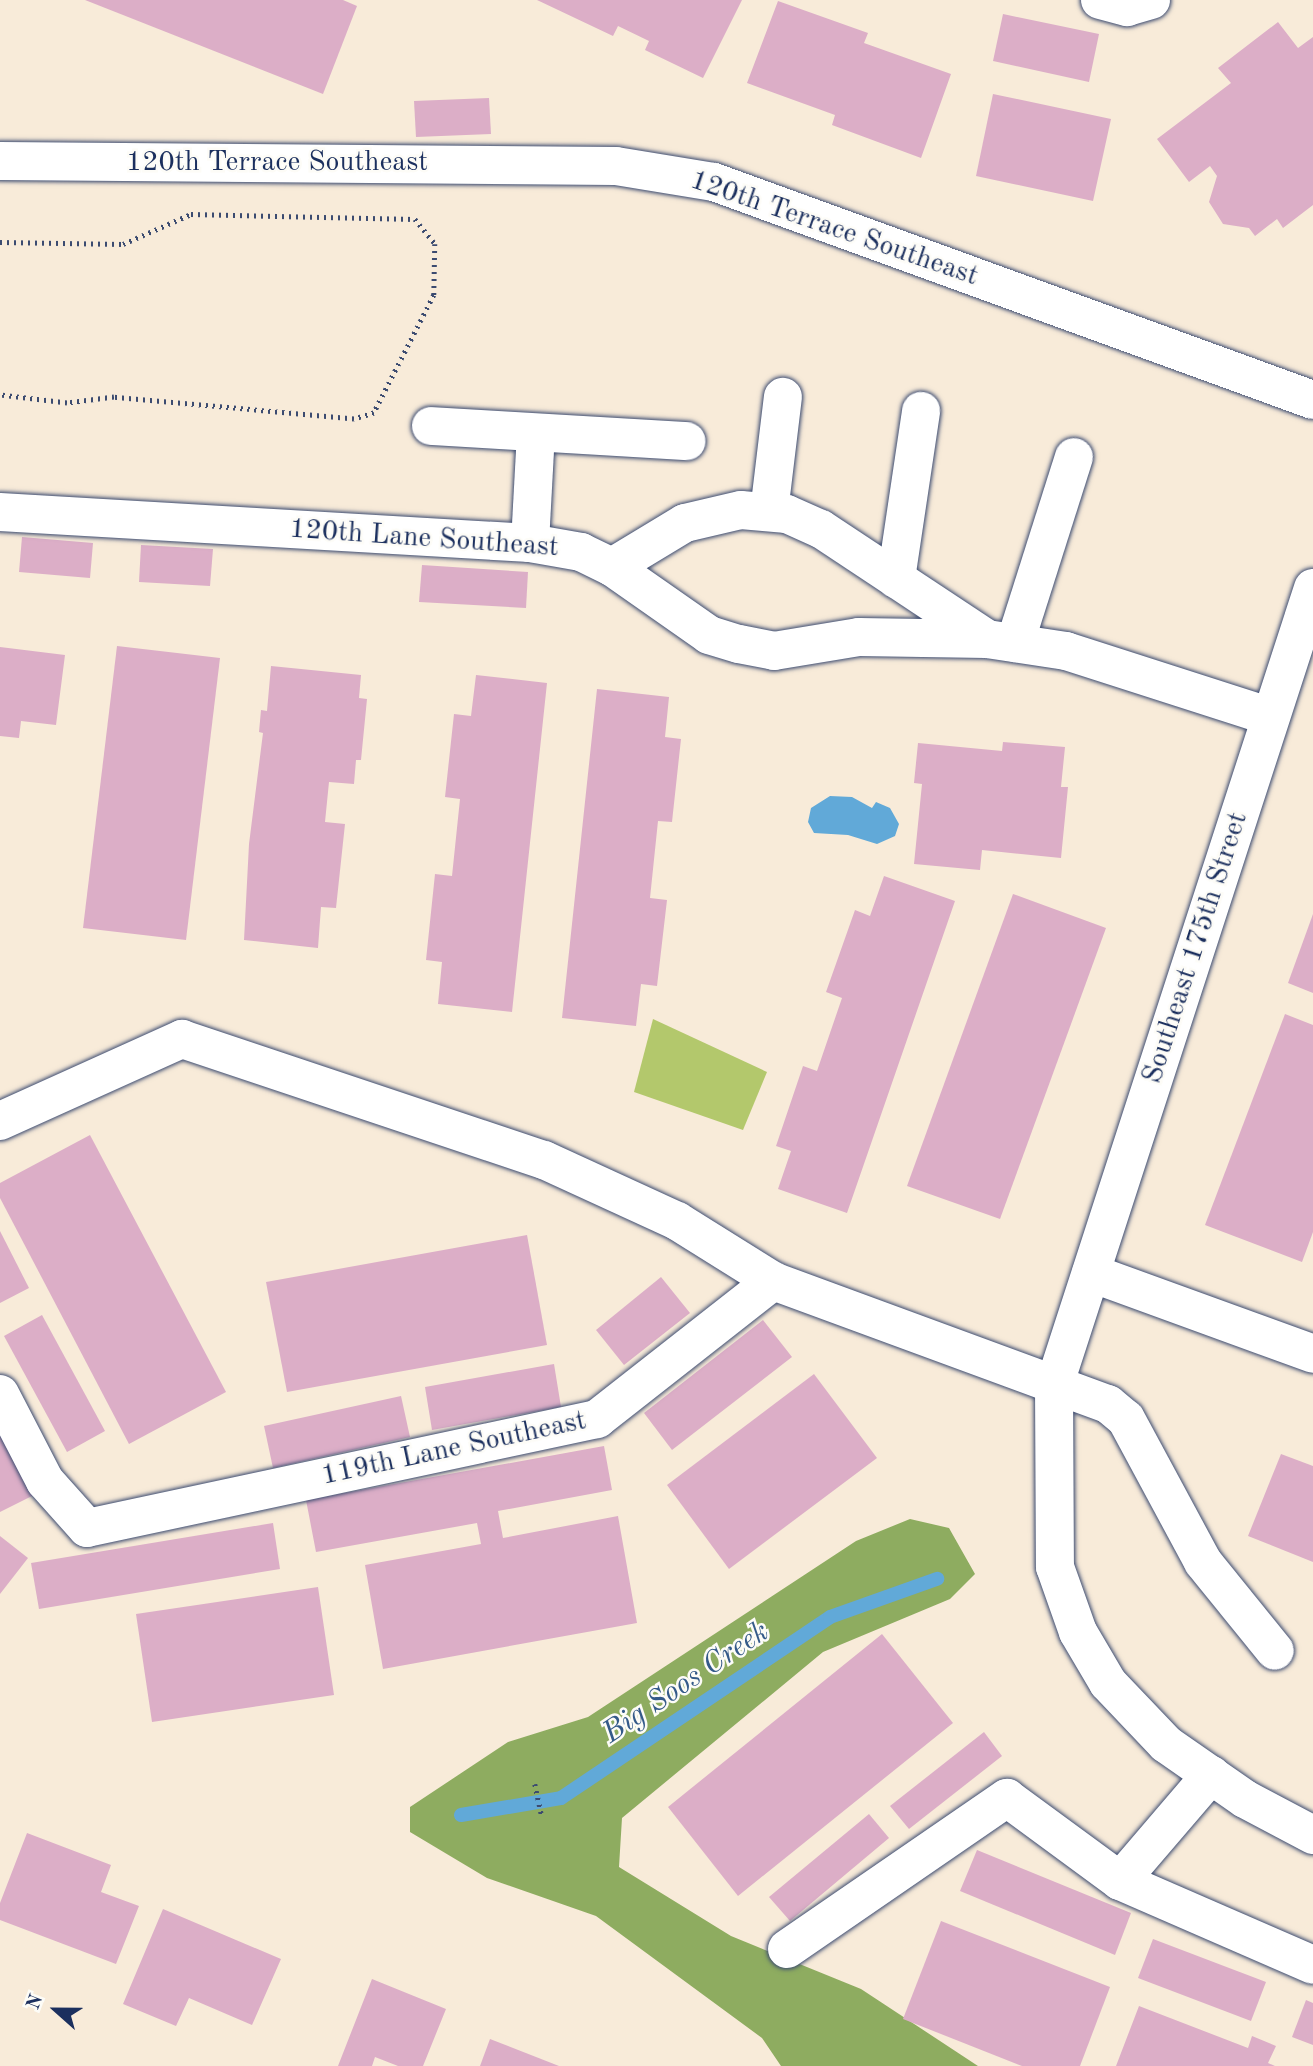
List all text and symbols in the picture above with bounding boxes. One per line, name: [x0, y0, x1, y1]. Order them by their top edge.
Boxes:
street label: 120th Terrace Southeast: [126, 146, 428, 180]
street label: 120th Terrace Southeast: [686, 164, 982, 294]
street label: 120th Lane Southeast: [288, 513, 560, 565]
street label: Southeast 175th Street: [1136, 808, 1256, 1088]
street label: 119th Lane Southeast: [318, 1405, 590, 1493]
water label: Big Soos Creek: [596, 1614, 776, 1752]
north arrow: [21, 1975, 91, 2045]
text: N: [24, 1992, 47, 2012]

